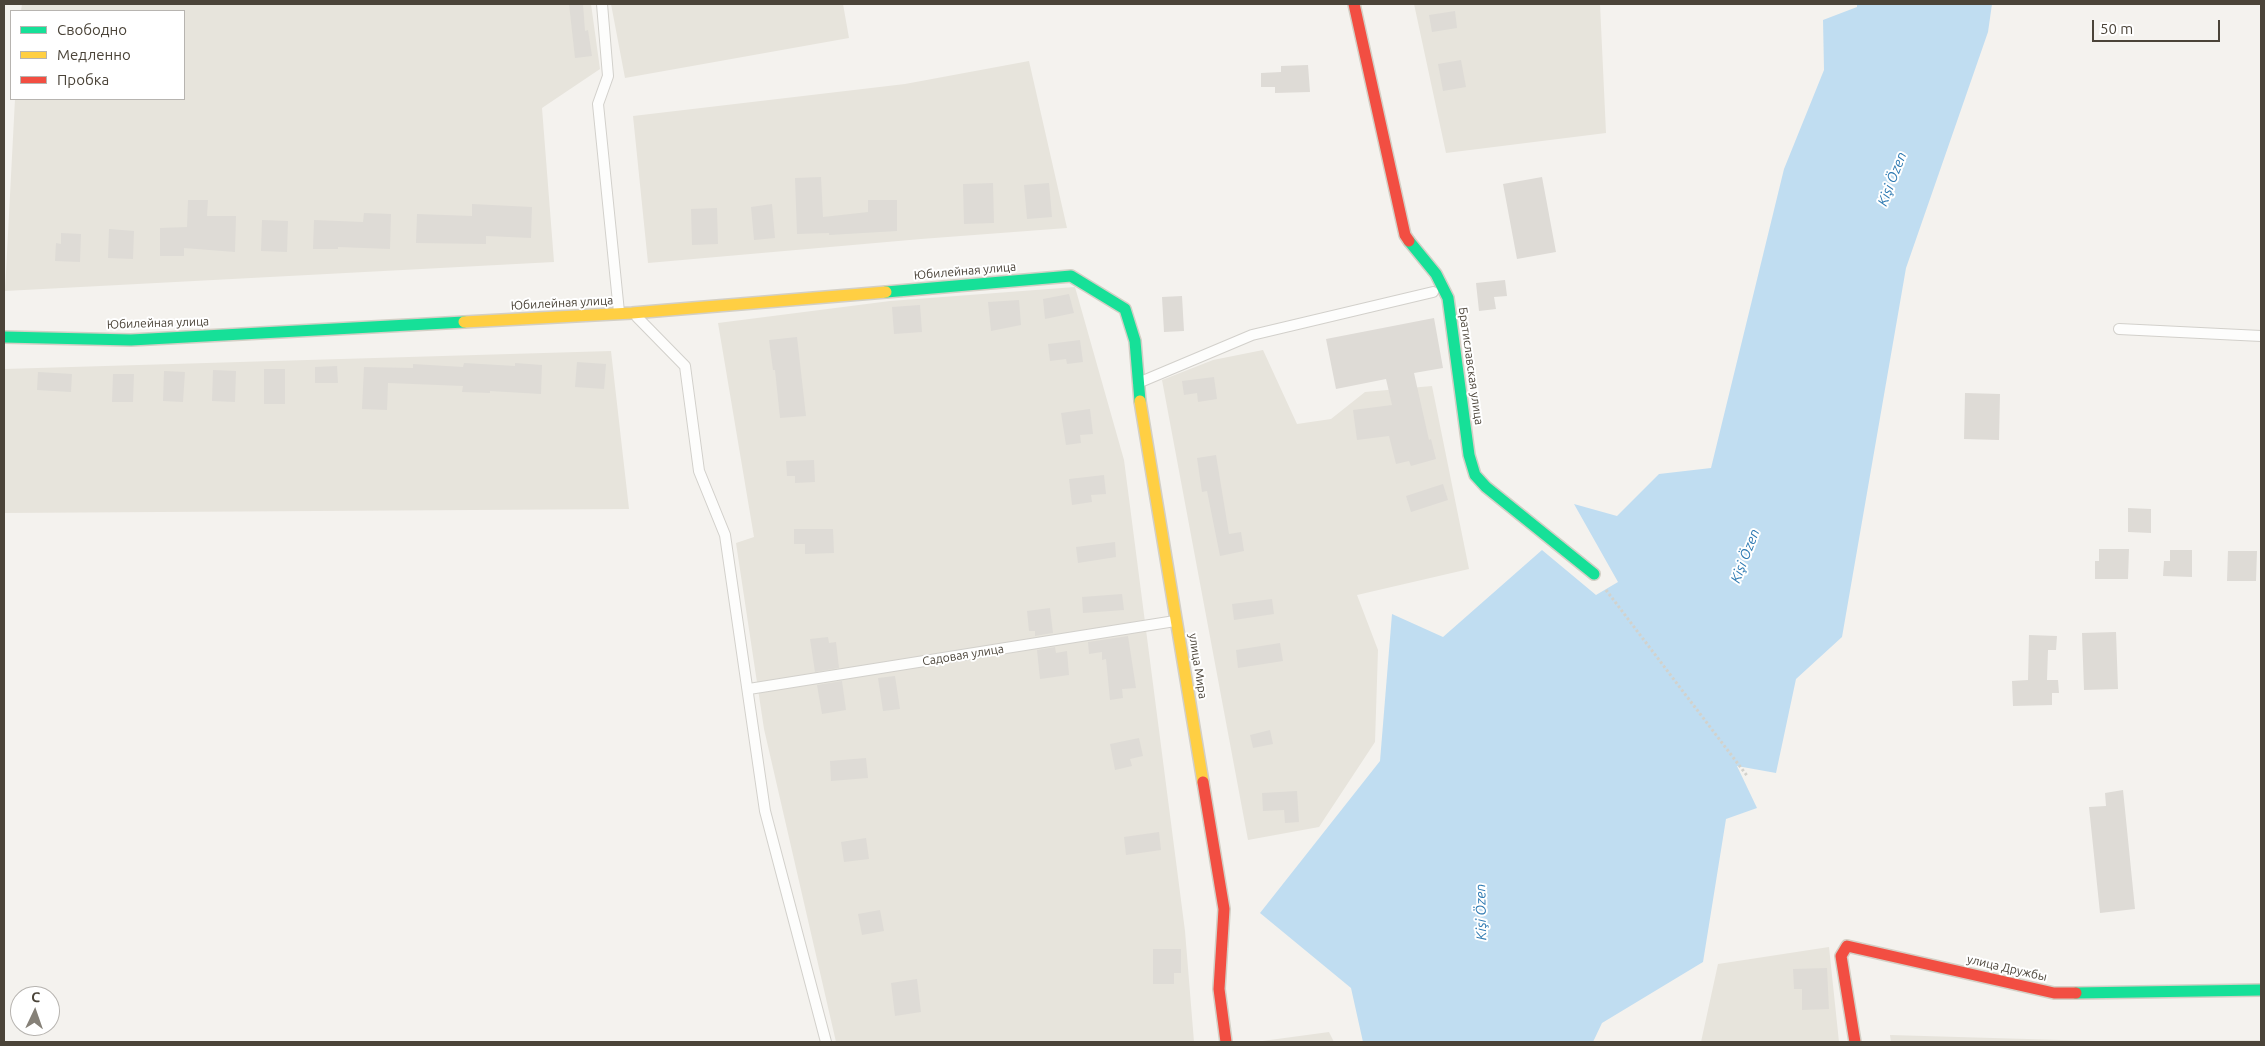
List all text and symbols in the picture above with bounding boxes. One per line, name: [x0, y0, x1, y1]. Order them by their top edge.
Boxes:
legend: [10, 10, 185, 100]
scale bar: [2095, 10, 2222, 42]
text: 50 m: [2100, 20, 2133, 37]
text: Свободно: [57, 21, 127, 38]
text: Медленно: [57, 46, 131, 63]
text: Пробка: [57, 71, 109, 88]
water label: Kişi Özen: [1874, 150, 1910, 208]
street label: Юбилейная улица: [913, 259, 1017, 283]
street label: Юбилейная улица: [511, 293, 613, 313]
street label: Братиславская улица: [1456, 306, 1486, 426]
street label: Юбилейная улица: [107, 314, 209, 332]
water label: Kişi Özen: [1727, 527, 1763, 585]
street label: улица Мира: [1186, 632, 1210, 700]
street label: Садовая улица: [921, 641, 1005, 669]
water label: Kişi Özen: [1472, 884, 1490, 940]
street label: улица Дружбы: [1966, 952, 2048, 984]
north arrow: [10, 986, 60, 1036]
text: С: [31, 989, 41, 1005]

